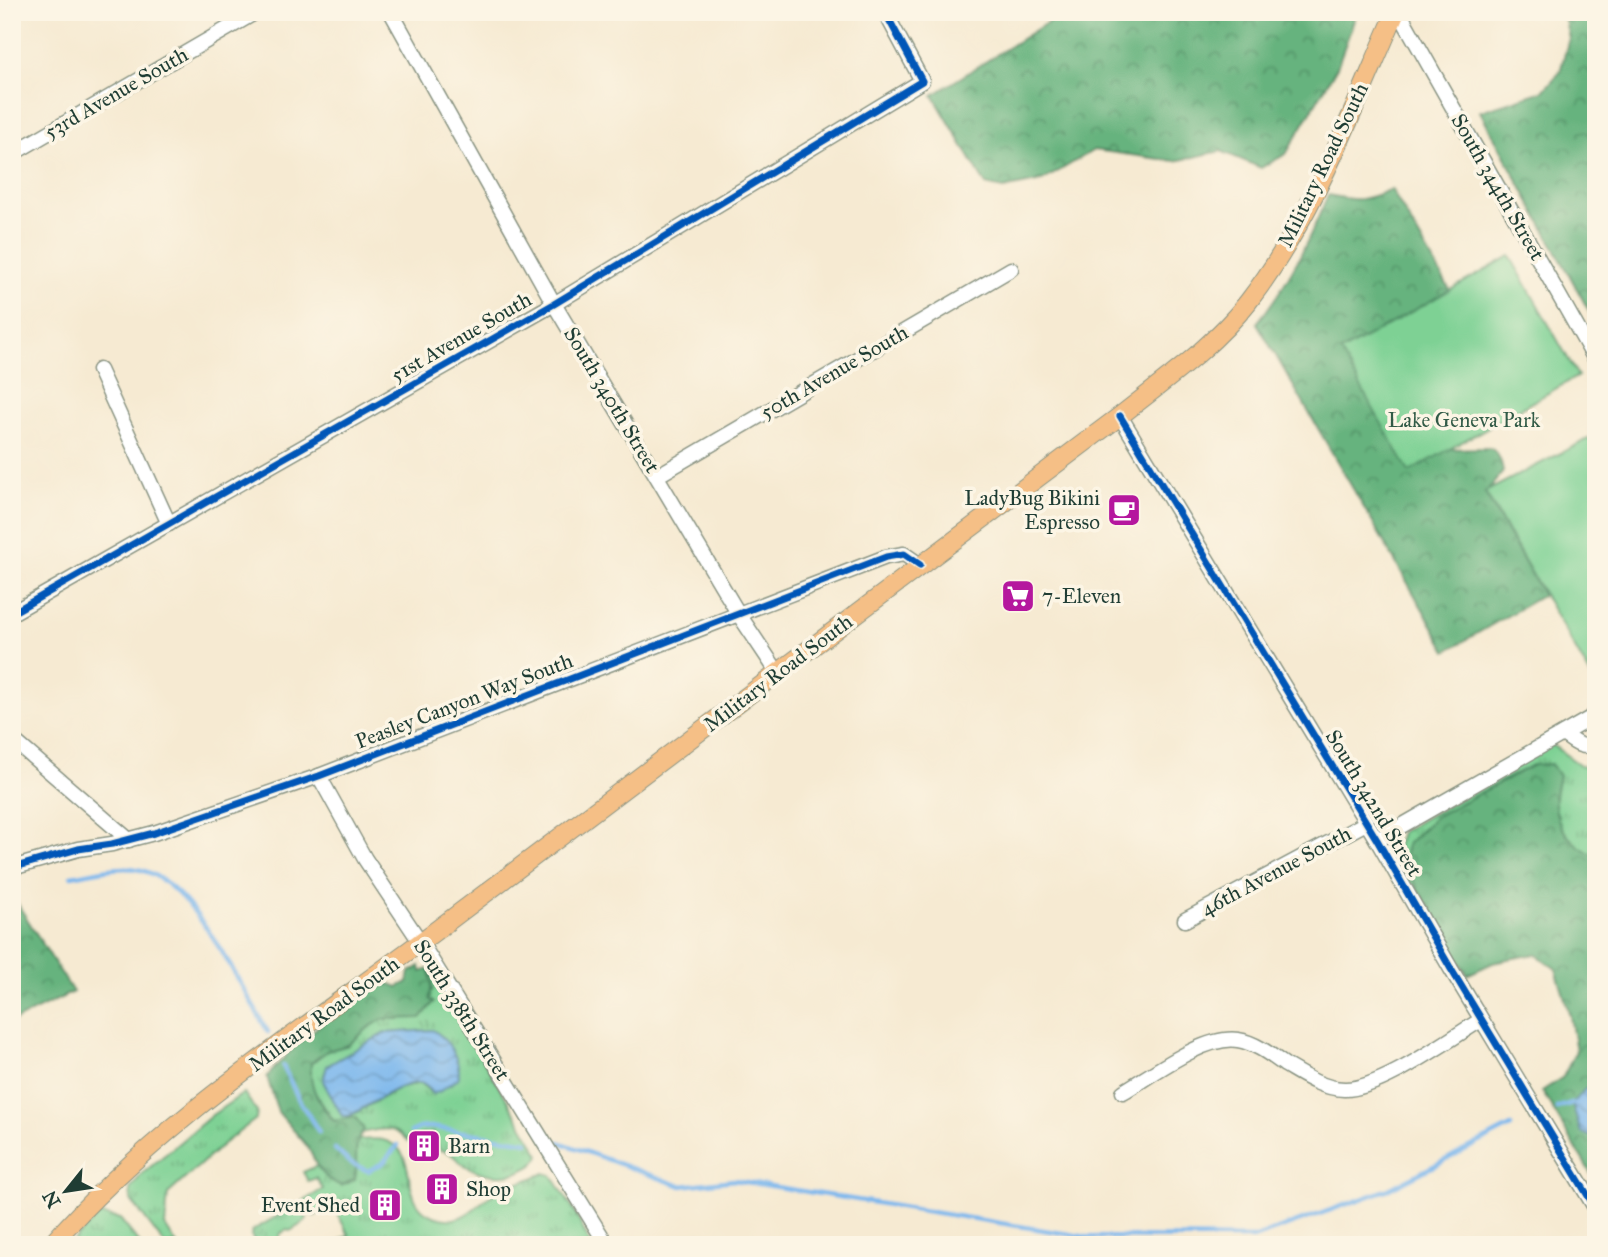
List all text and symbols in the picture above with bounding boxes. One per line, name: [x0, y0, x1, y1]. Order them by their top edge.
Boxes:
street label: 53rd Avenue South: [39, 41, 193, 145]
street label: Military Road South: [1272, 78, 1374, 251]
street label: South 344th Street: [1445, 109, 1551, 266]
street label: 51st Avenue South: [386, 286, 536, 388]
street label: 50th Avenue South: [755, 319, 913, 425]
street label: South 340th Street: [558, 322, 666, 478]
park label: Lake Geneva Park: [1388, 407, 1541, 433]
place label: LadyBug Bikini Espresso: [964, 485, 1100, 535]
cafe icon: LadyBug Bikini Espresso: [1105, 491, 1143, 529]
supermarket icon: 7-Eleven: [999, 577, 1037, 615]
place label: 7-Eleven: [1042, 583, 1121, 609]
street label: Military Road South: [698, 608, 858, 737]
street label: Peasley Canyon Way South: [352, 647, 577, 755]
street label: South 342nd Street: [1320, 725, 1428, 882]
street label: 46th Avenue South: [1196, 820, 1356, 922]
street label: South 338th Street: [408, 935, 516, 1086]
street label: Military Road South: [244, 950, 405, 1077]
building icon: Barn: [405, 1127, 443, 1165]
place label: Barn: [448, 1133, 490, 1159]
north arrow: [32, 1156, 102, 1226]
building icon: Shop: [423, 1170, 461, 1208]
place label: Shop: [466, 1176, 511, 1202]
building icon: Event Shed: [366, 1186, 404, 1224]
text: N: [38, 1187, 66, 1212]
place label: Event Shed: [261, 1192, 360, 1218]

